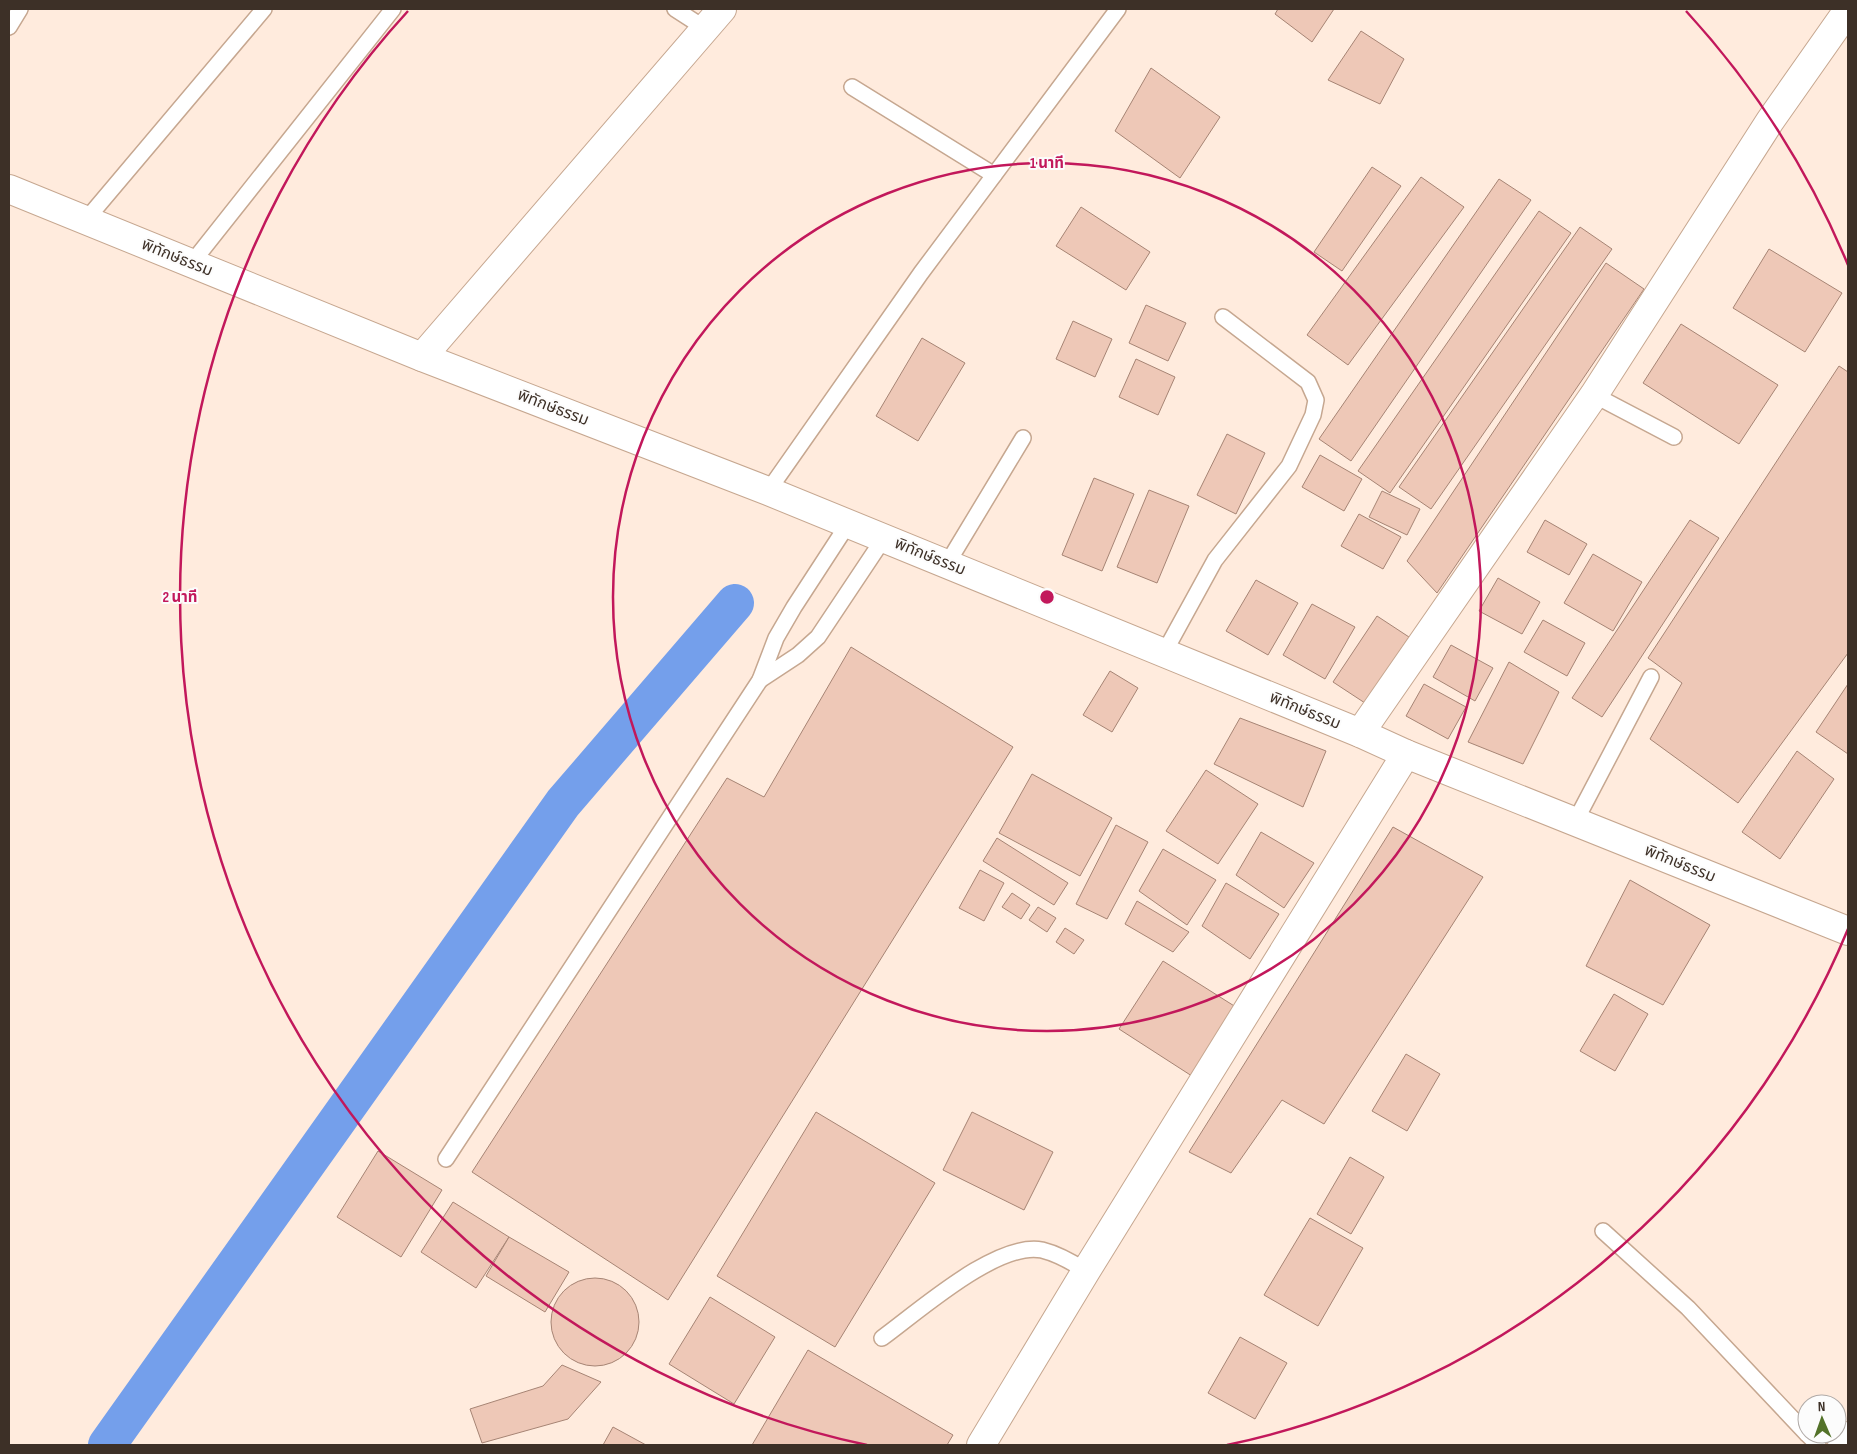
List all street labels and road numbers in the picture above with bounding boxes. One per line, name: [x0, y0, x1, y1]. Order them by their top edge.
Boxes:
street label: พิทักษ์ธรรม: [139, 235, 215, 281]
street label: พิทักษ์ธรรม: [515, 386, 591, 430]
street label: พิทักษ์ธรรม: [892, 534, 968, 580]
street label: พิทักษ์ธรรม: [1267, 688, 1343, 734]
street label: พิทักษ์ธรรม: [1642, 841, 1718, 887]

